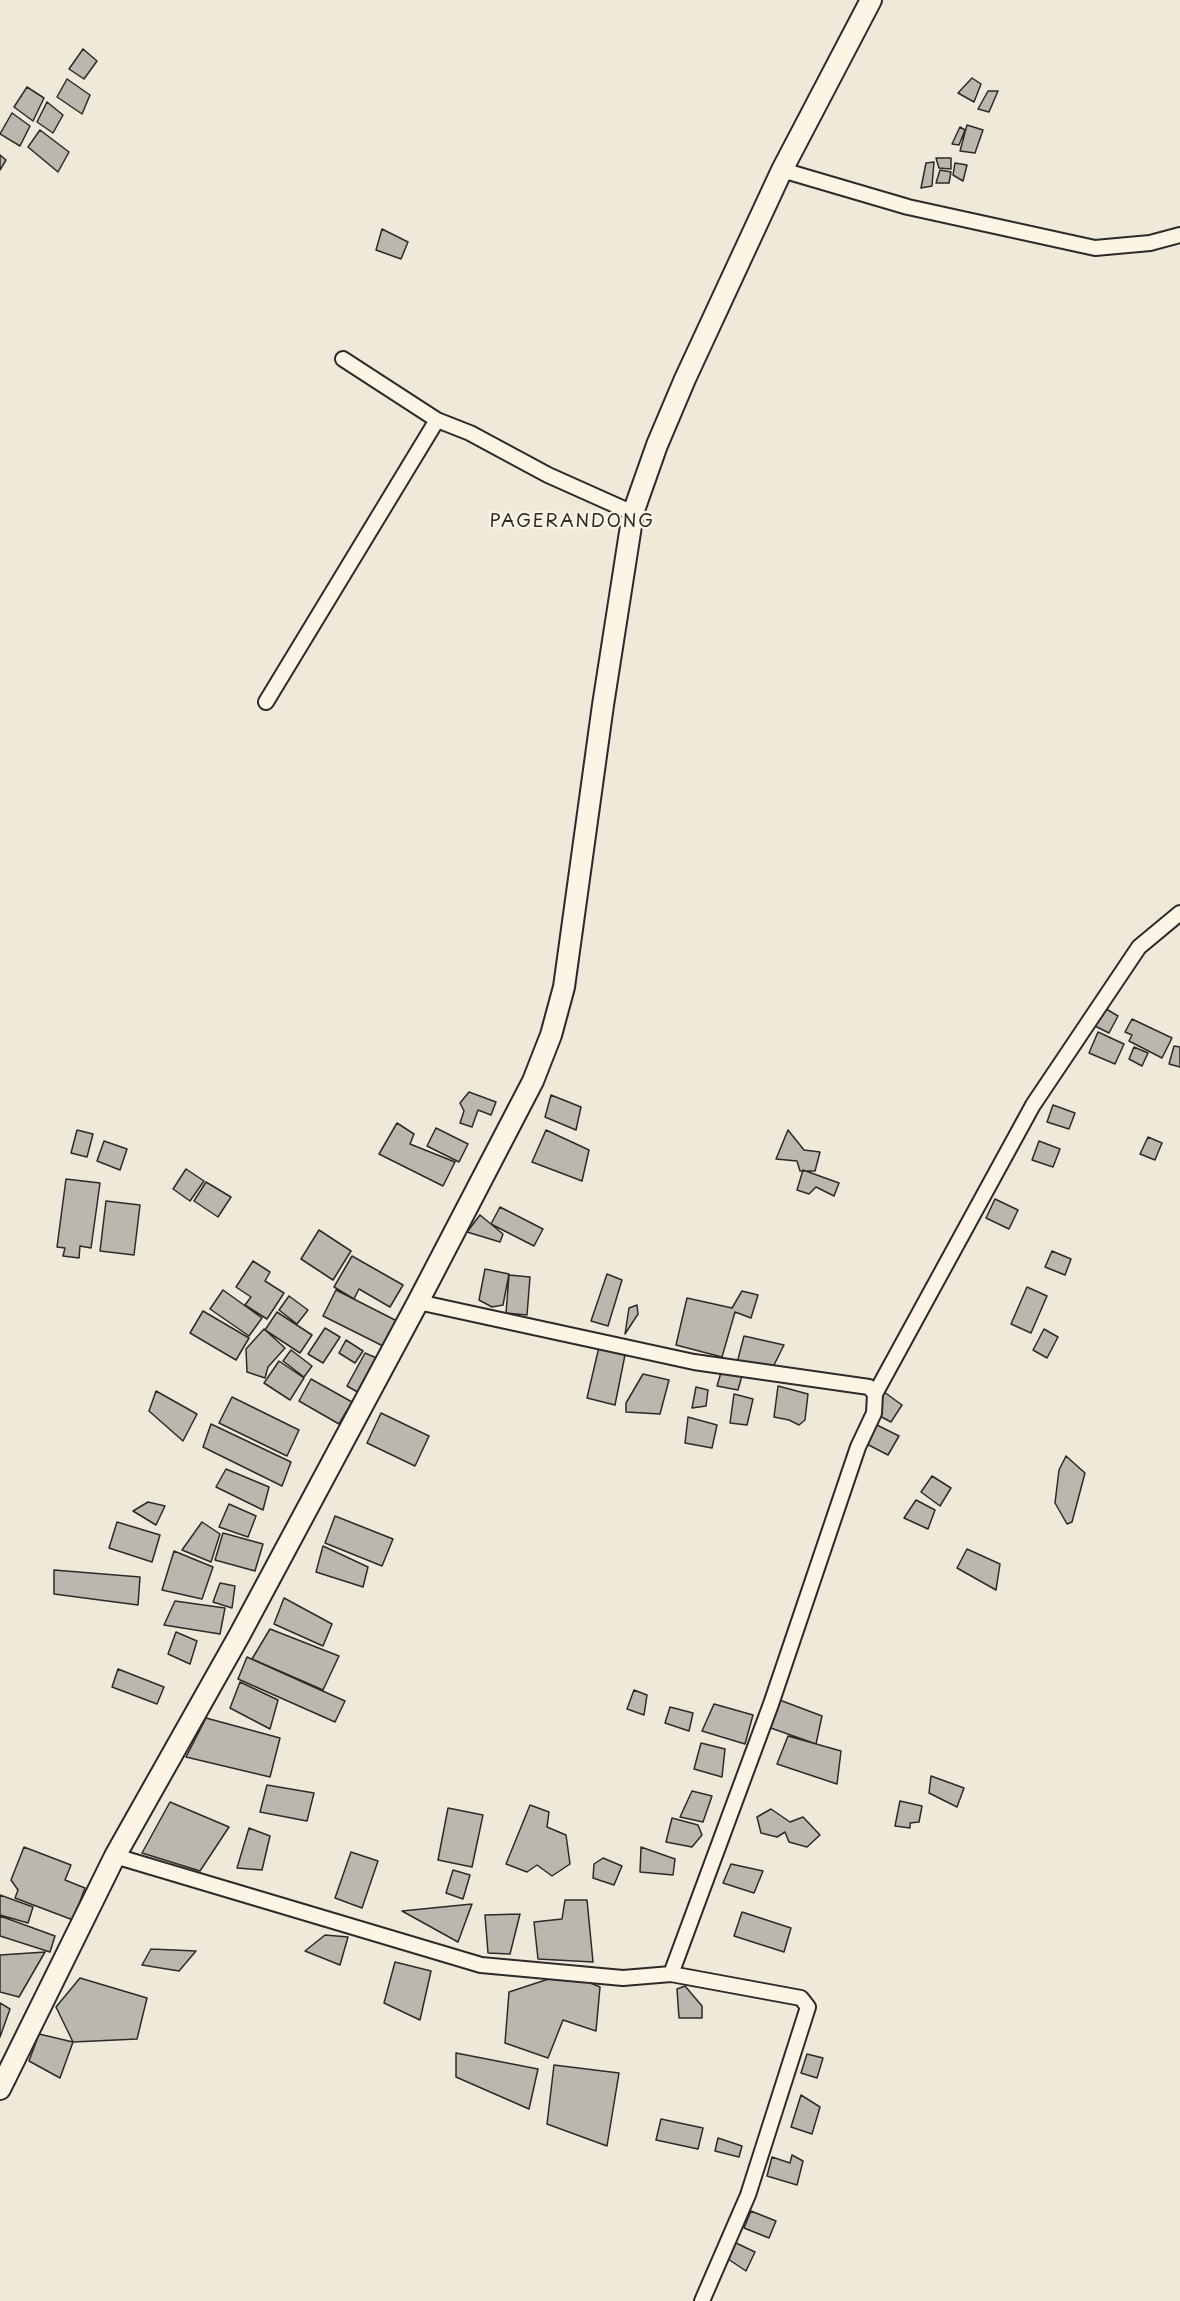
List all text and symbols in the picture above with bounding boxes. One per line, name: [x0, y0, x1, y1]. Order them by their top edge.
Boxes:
district label: PAGERANDONG: [490, 511, 654, 533]

